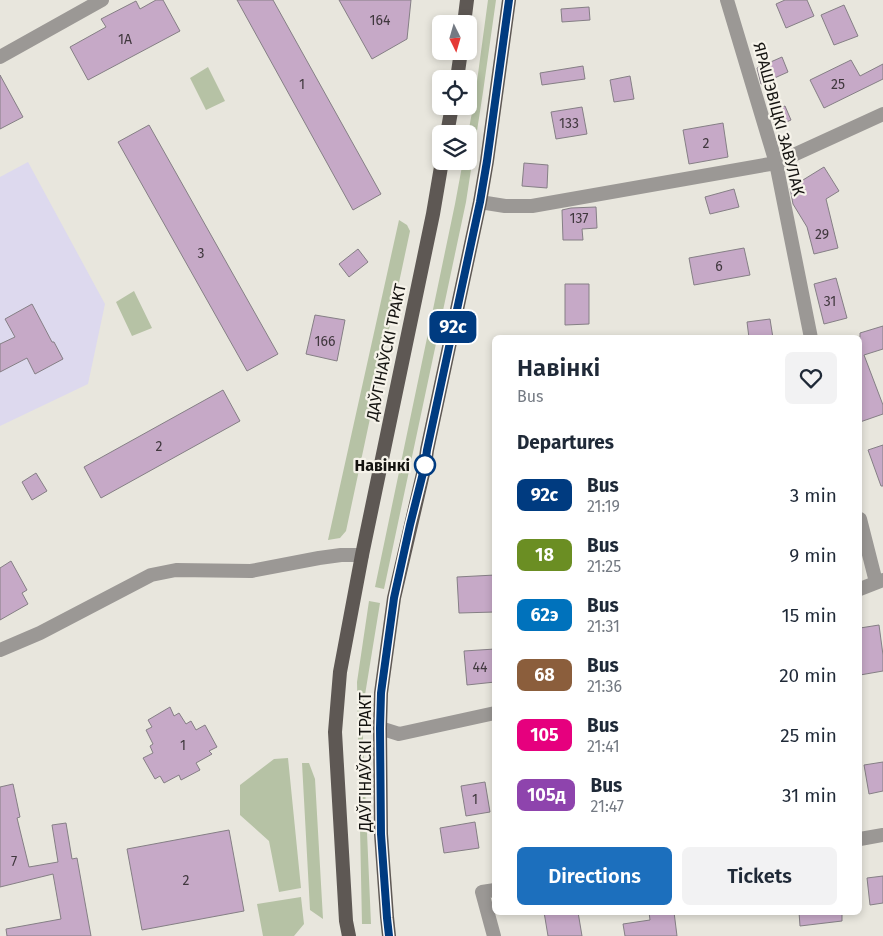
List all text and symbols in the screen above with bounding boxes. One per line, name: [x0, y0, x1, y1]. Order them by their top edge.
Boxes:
house number: 164: [370, 12, 391, 29]
north arrow: [432, 15, 478, 60]
map controls: [432, 15, 477, 170]
house number: 1А: [118, 31, 132, 48]
street label: ЯРАШЭВІЦКІ ЗАВУЛАК: [749, 40, 809, 198]
button: locate: [432, 70, 477, 115]
house number: 1: [299, 76, 305, 93]
house number: 25: [831, 76, 845, 93]
house number: 133: [559, 115, 579, 132]
button: layers: [432, 125, 477, 170]
house number: 2: [703, 135, 710, 152]
house number: 137: [569, 210, 589, 227]
house number: 29: [815, 226, 829, 243]
house number: 3: [198, 245, 205, 262]
house number: 6: [715, 258, 723, 275]
street label: ДАЎГІНАЎСКІ ТРАКТ: [362, 281, 410, 423]
house number: 31: [824, 293, 836, 310]
line badge: 92с: [424, 311, 482, 343]
text: 92с: [439, 316, 467, 338]
house number: 166: [315, 333, 336, 350]
button: heart: [785, 352, 837, 404]
text: Навінкі: [517, 354, 600, 382]
text: Bus: [517, 387, 544, 406]
text: Departures: [517, 431, 614, 454]
house number: 2: [156, 438, 163, 455]
marker: Навінкі: [414, 454, 436, 476]
place label: Навінкі: [354, 456, 410, 475]
text: Bus: [587, 474, 619, 497]
text: 92с: [531, 484, 558, 506]
text: 3 min: [790, 484, 837, 507]
text: 21:19: [587, 497, 620, 516]
text: Bus: [587, 534, 619, 557]
text: 18: [535, 544, 554, 566]
text: 9 min: [789, 544, 837, 567]
text: 21:25: [587, 557, 621, 576]
text: Bus: [587, 594, 619, 617]
text: 62э: [531, 604, 558, 626]
text: 15 min: [781, 604, 837, 627]
text: 21:31: [587, 617, 620, 636]
text: Bus: [587, 654, 619, 677]
house number: 44: [473, 659, 488, 676]
text: 68: [534, 664, 555, 686]
text: 20 min: [779, 664, 837, 687]
text: 21:36: [587, 677, 622, 696]
street label: ДАЎГІНАЎСКІ ТРАКТ: [356, 692, 375, 833]
text: Bus: [587, 714, 619, 737]
text: 105: [530, 724, 559, 746]
text: 25 min: [780, 724, 837, 747]
house number: 1: [180, 737, 186, 754]
text: 21:41: [587, 737, 620, 756]
text: Bus: [590, 774, 622, 797]
text: 105д: [527, 784, 565, 806]
text: 31 min: [782, 784, 837, 807]
house number: 1: [472, 791, 478, 808]
text: 21:47: [590, 797, 624, 816]
button: Directions: [517, 847, 672, 905]
button: Tickets: [682, 847, 837, 905]
house number: 7: [11, 853, 17, 870]
house number: 2: [183, 872, 190, 889]

